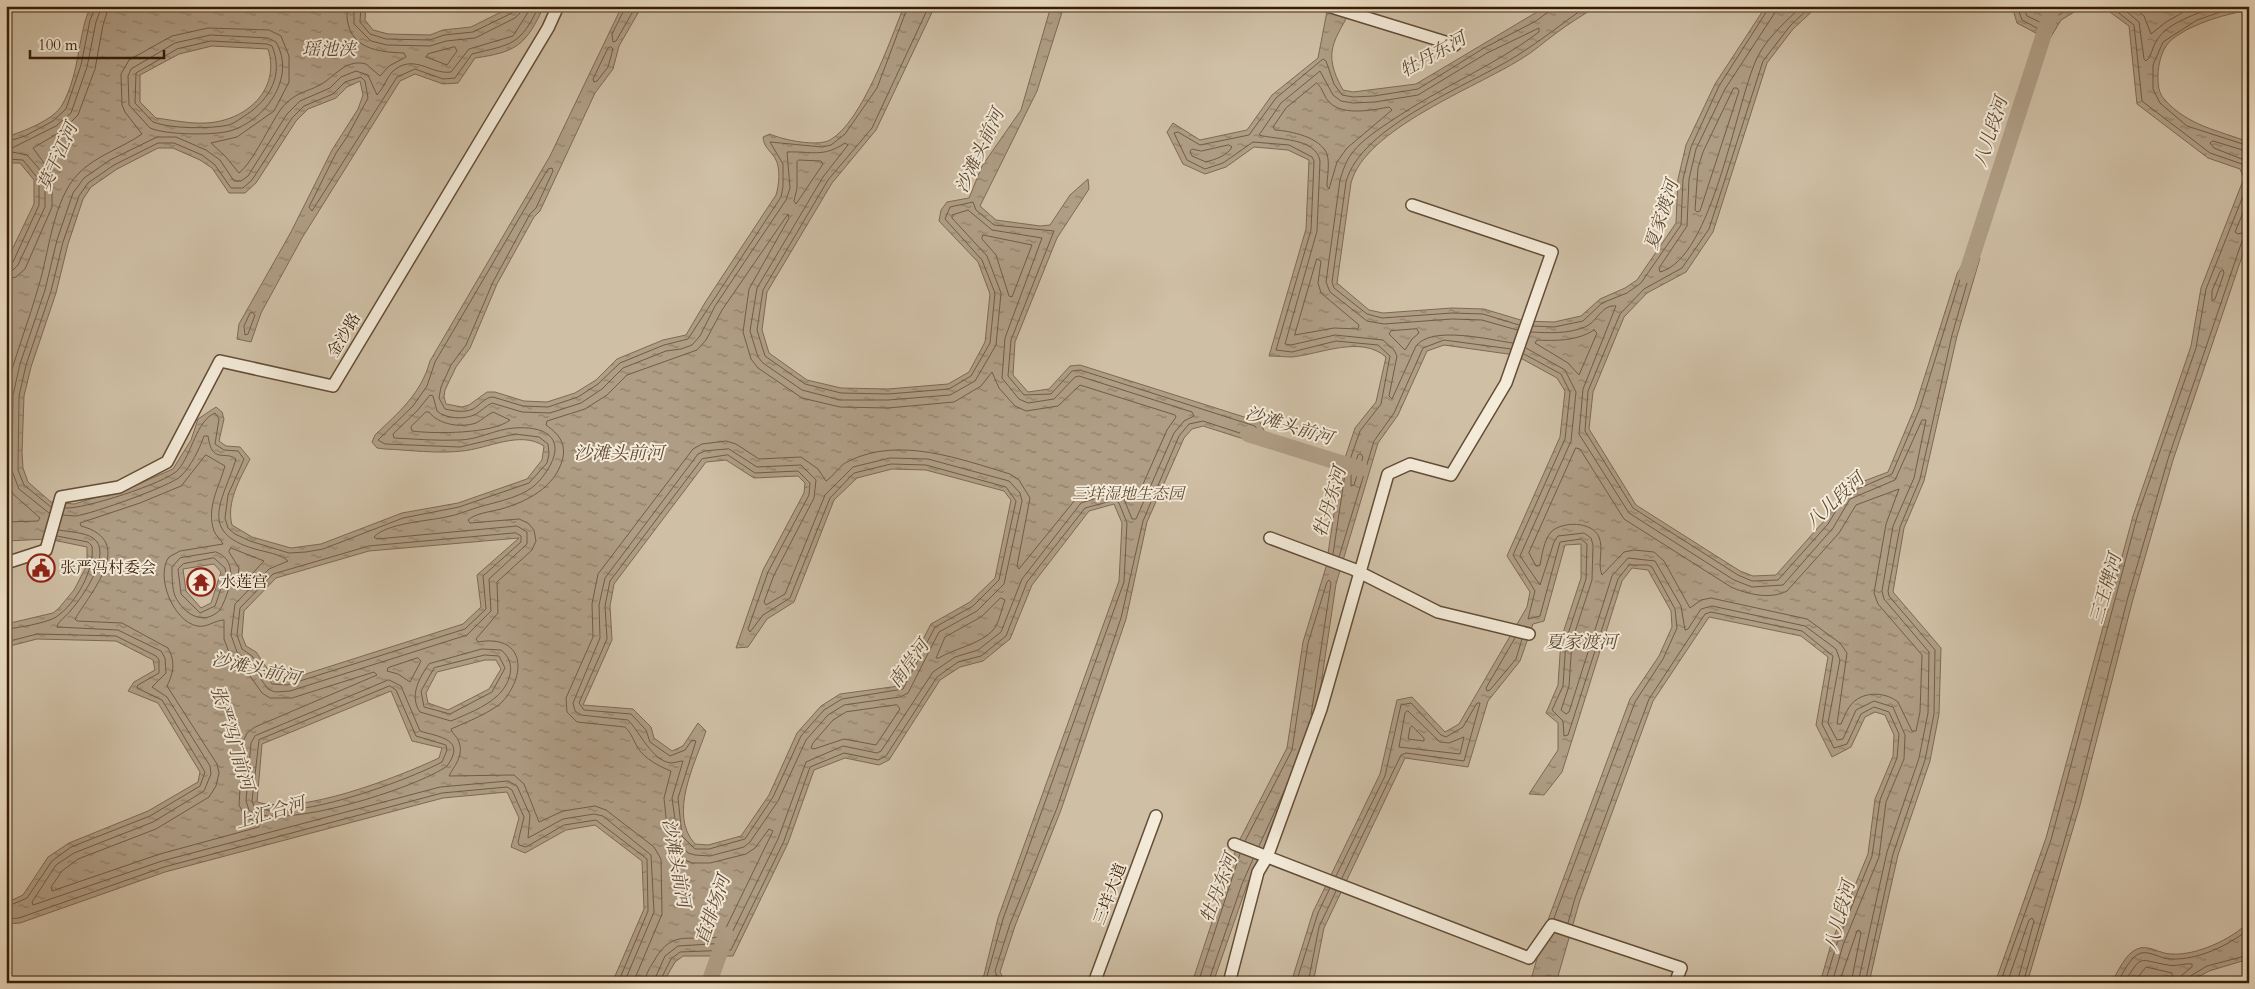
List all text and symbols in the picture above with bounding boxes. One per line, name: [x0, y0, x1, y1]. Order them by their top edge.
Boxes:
water label: 牡丹东河: [1395, 25, 1473, 83]
scale bar: [30, 28, 164, 60]
text: 100 m: [38, 35, 78, 55]
water label: 瑶池浃: [302, 37, 358, 62]
water label: 八儿段河: [1968, 91, 2015, 170]
water label: 沙滩头前河: [950, 102, 1012, 197]
water label: 莫干江河: [32, 116, 85, 195]
water label: 夏家渡河: [1639, 174, 1686, 253]
street label: 金沙路: [322, 309, 366, 361]
water label: 沙滩头前河: [1242, 401, 1339, 452]
water label: 沙滩头前河: [574, 441, 667, 466]
water label: 牡丹东河: [1308, 461, 1353, 540]
water label: 八儿段河: [1800, 465, 1872, 535]
park label: 三垟湿地生态园: [1072, 483, 1187, 505]
water label: 三王牌河: [2084, 548, 2129, 627]
public building icon: 张严冯村委会: [26, 553, 56, 583]
place label: 张严冯村委会: [60, 557, 156, 579]
temple icon: 水莲宫: [186, 567, 216, 597]
place label: 水莲宫: [220, 571, 268, 593]
water label: 夏家渡河: [1545, 630, 1620, 655]
water label: 南岸河: [883, 633, 937, 693]
water label: 沙滩头前河: [209, 647, 306, 692]
water label: 张严冯门前河: [204, 683, 261, 796]
water label: 上汇合河: [232, 790, 311, 835]
water label: 沙滩头前河: [656, 817, 697, 912]
water label: 牡丹东河: [1194, 847, 1245, 926]
street label: 三垟大道: [1088, 860, 1132, 928]
water label: 直排场河: [689, 869, 738, 948]
water label: 八儿段河: [1819, 875, 1862, 954]

